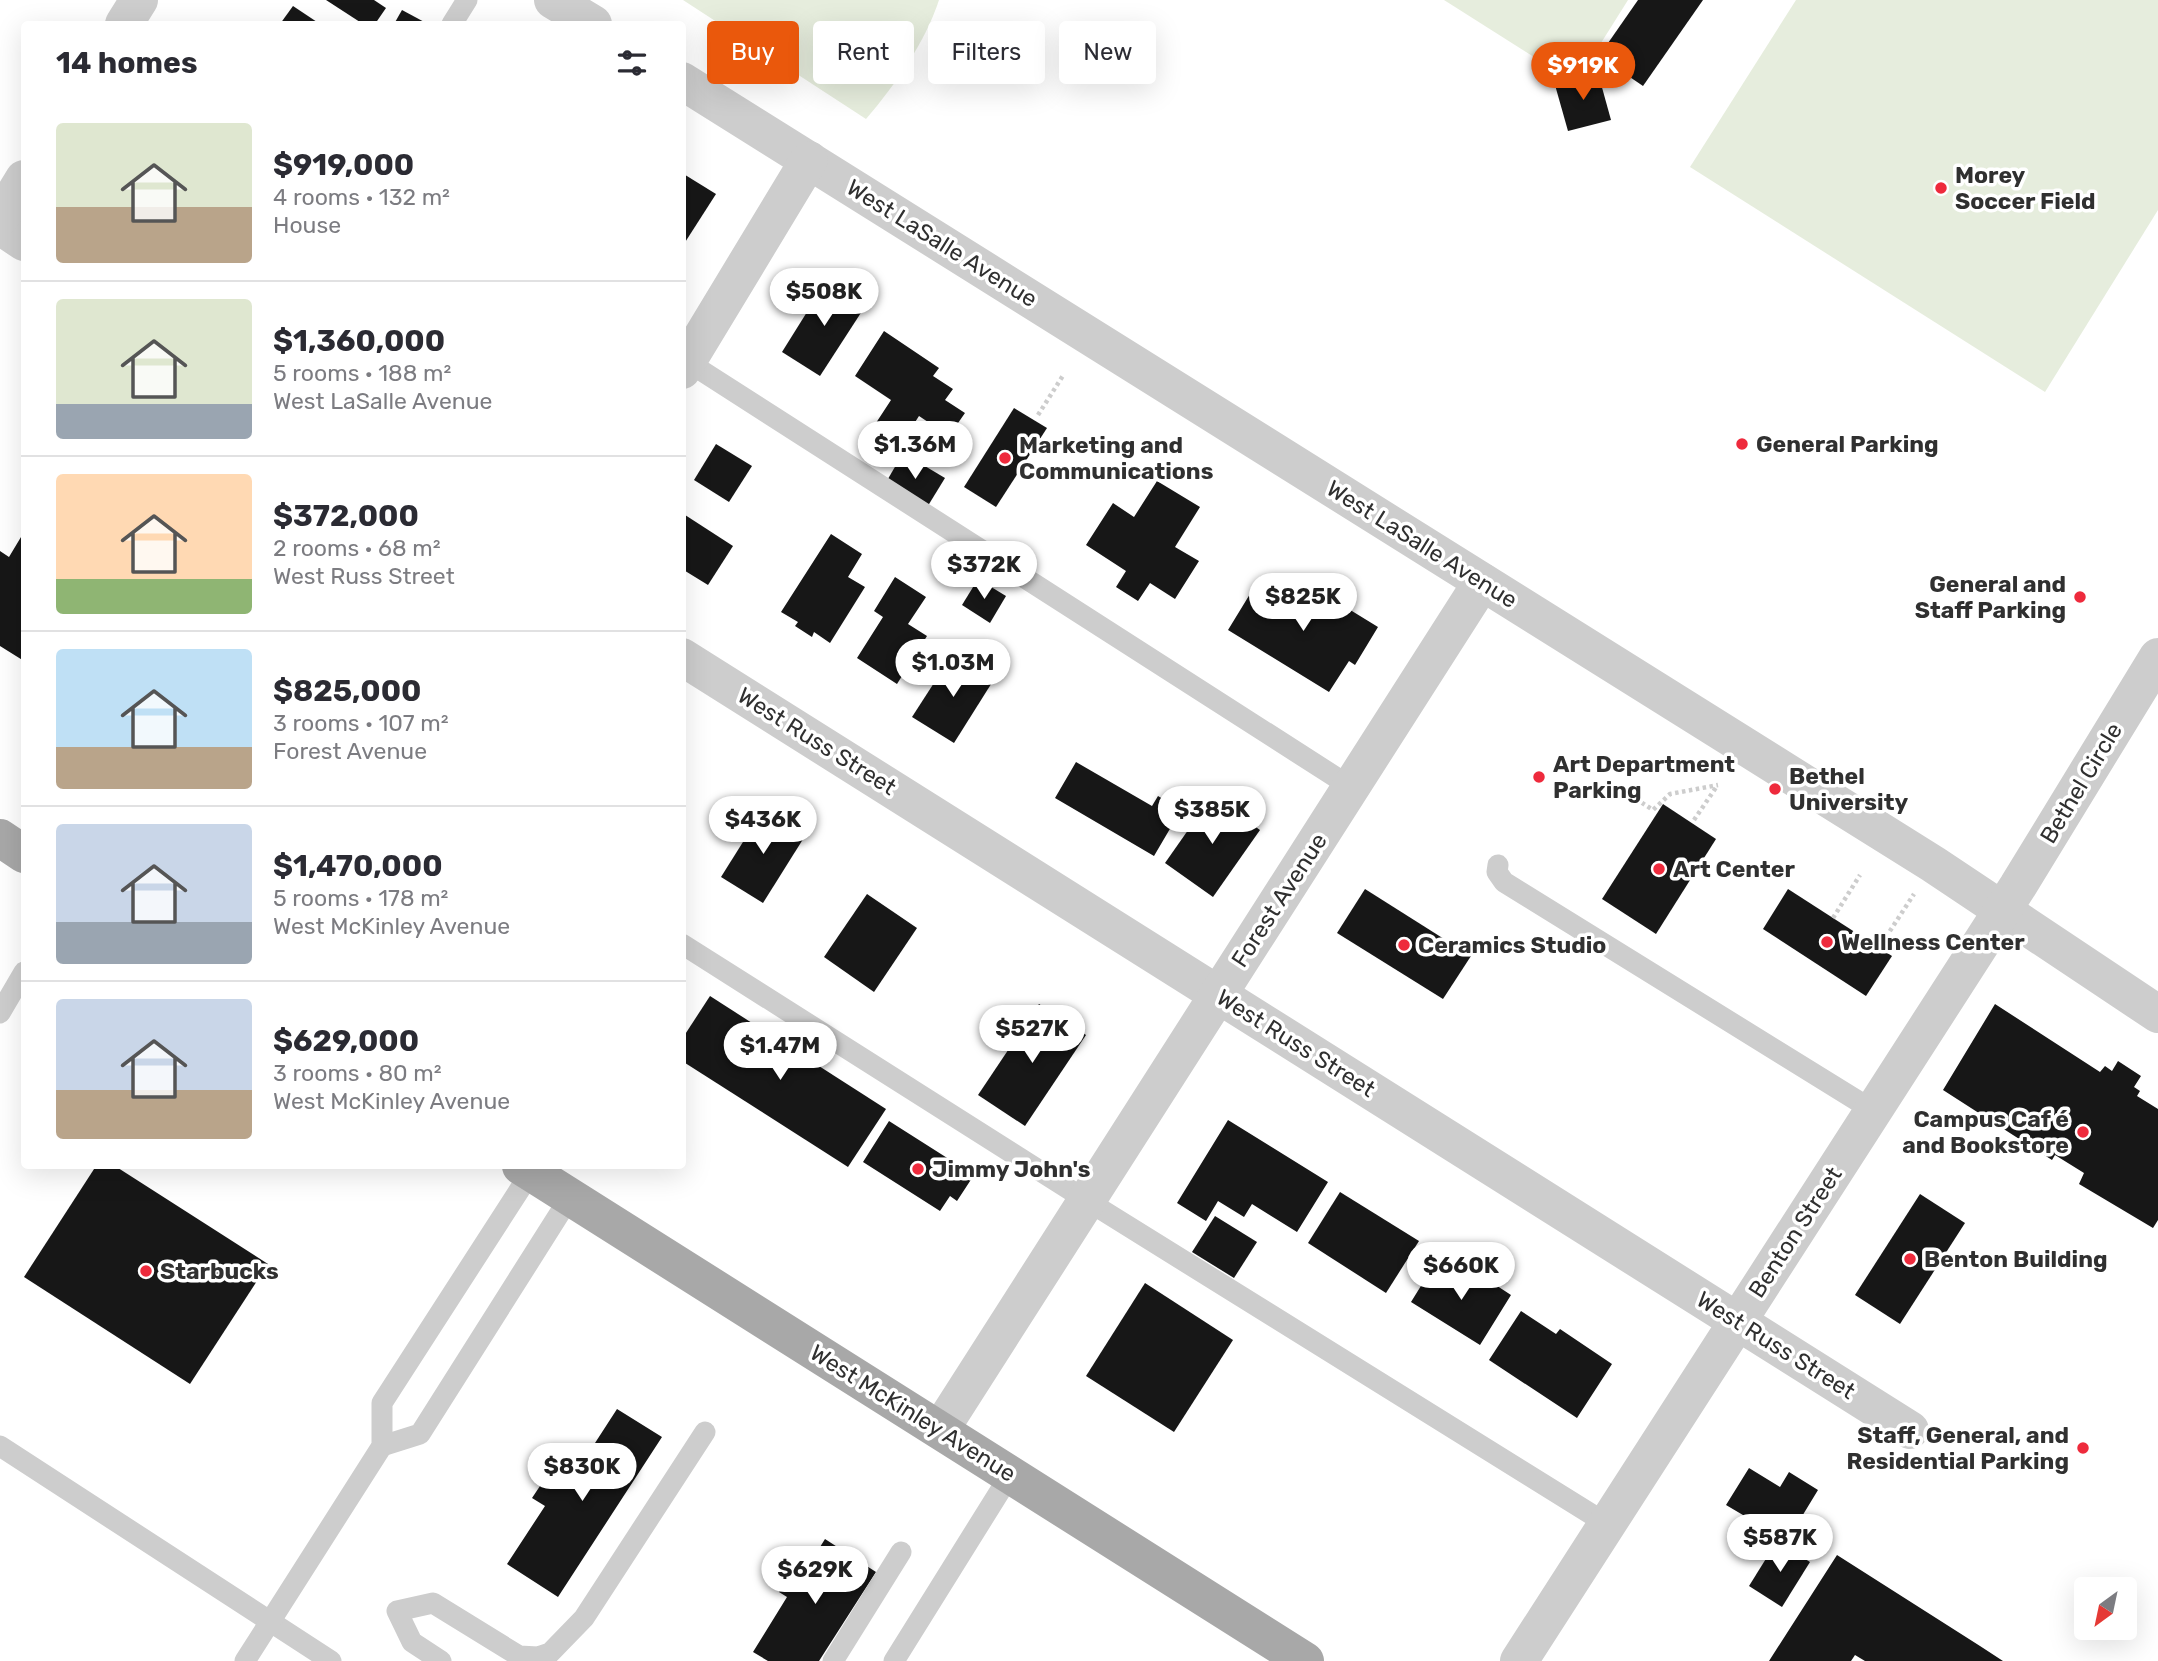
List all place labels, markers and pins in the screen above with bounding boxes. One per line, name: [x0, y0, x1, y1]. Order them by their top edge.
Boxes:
pin: $919K: [1534, 42, 1632, 102]
place label: Morey Soccer Field: [1955, 161, 2096, 215]
marker: Morey Soccer Field: [1933, 180, 1949, 196]
pin: $508K: [775, 268, 873, 328]
pin: $1.36M: [858, 421, 972, 481]
place label: General Parking: [1756, 430, 1939, 458]
place label: Marketing and Communications: [1019, 431, 1214, 485]
marker: General Parking: [1734, 436, 1750, 452]
marker: Marketing and Communications: [997, 450, 1013, 466]
pin: $372K: [935, 542, 1033, 601]
place label: General and Staff Parking: [1915, 570, 2066, 624]
pin: $825K: [1254, 574, 1352, 633]
marker: General and Staff Parking: [2072, 589, 2088, 605]
pin: $1.03M: [896, 640, 1010, 699]
place label: Art Department Parking: [1553, 750, 1735, 804]
place label: Bethel University: [1789, 762, 1908, 816]
marker: Art Department Parking: [1531, 769, 1547, 785]
marker: Bethel University: [1767, 781, 1783, 797]
pin: $385K: [1163, 786, 1261, 846]
pin: $436K: [714, 796, 812, 856]
place label: Art Center: [1673, 855, 1795, 883]
marker: Art Center: [1651, 861, 1667, 877]
place label: Wellness Center: [1841, 928, 2025, 956]
place label: Ceramics Studio: [1418, 931, 1606, 959]
marker: Wellness Center: [1819, 934, 1835, 950]
marker: Ceramics Studio: [1396, 937, 1412, 953]
pin: $527K: [983, 1006, 1081, 1065]
pin: $1.47M: [723, 1023, 837, 1082]
place label: Campus Caf é and Bookstore: [1902, 1105, 2069, 1159]
marker: Campus Caf é and Bookstore: [2075, 1124, 2091, 1140]
place label: Jimmy John's: [932, 1155, 1091, 1183]
marker: Jimmy John's: [910, 1161, 926, 1177]
pin: $660K: [1412, 1242, 1510, 1302]
place label: Benton Building: [1924, 1245, 2108, 1273]
marker: Benton Building: [1902, 1251, 1918, 1267]
place label: Starbucks: [160, 1257, 279, 1285]
marker: Starbucks: [138, 1263, 154, 1279]
place label: Staff, General, and Residential Parking: [1846, 1421, 2069, 1475]
marker: Staff, General, and Residential Parking: [2075, 1440, 2091, 1456]
pin: $830K: [533, 1444, 631, 1503]
pin: $587K: [1731, 1514, 1829, 1574]
pin: $629K: [766, 1546, 864, 1606]

